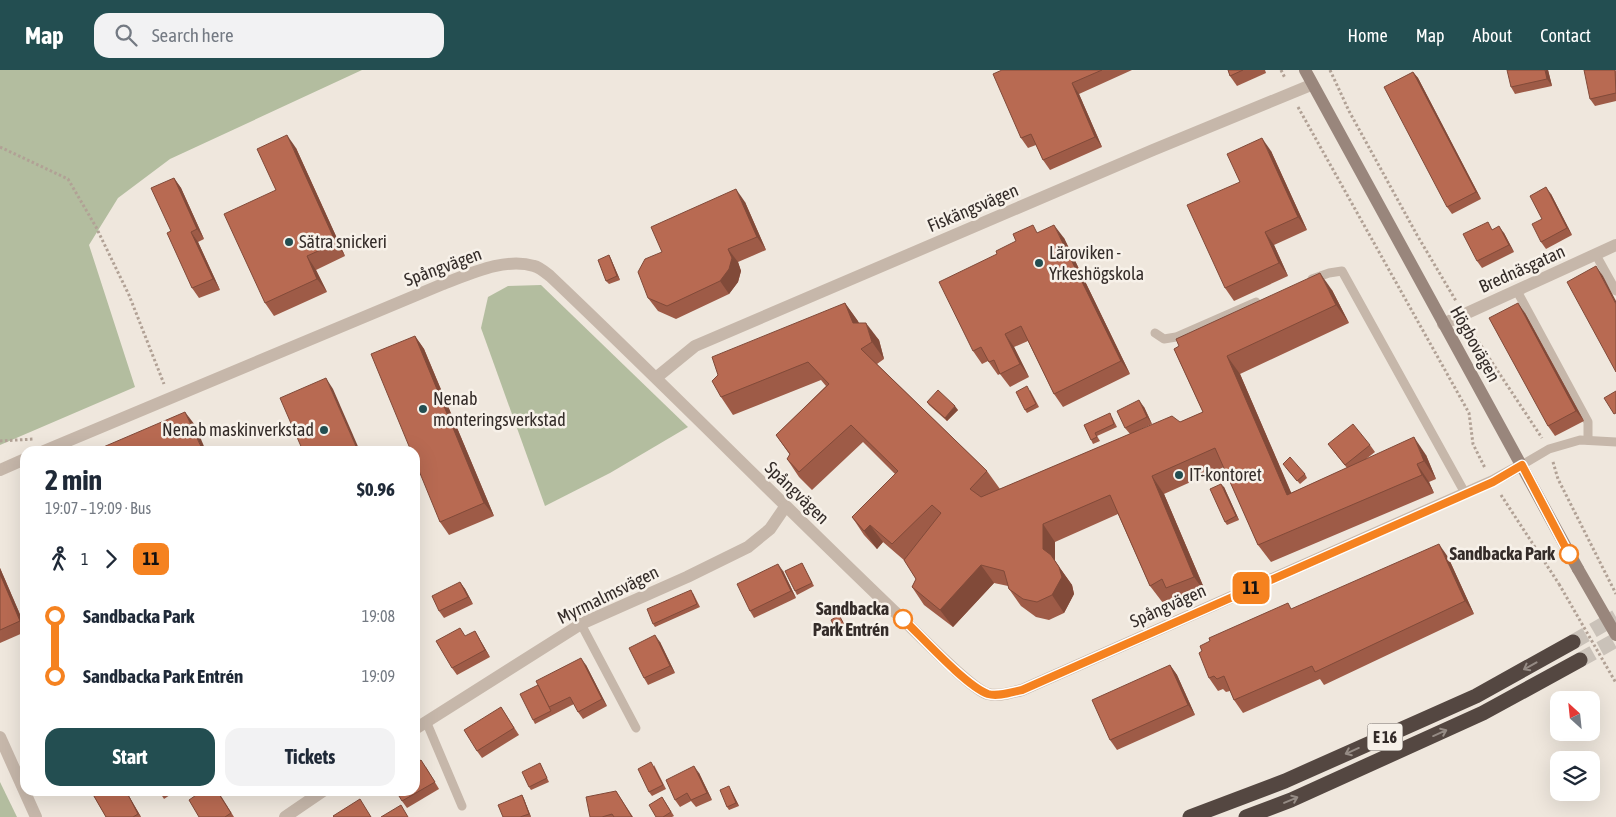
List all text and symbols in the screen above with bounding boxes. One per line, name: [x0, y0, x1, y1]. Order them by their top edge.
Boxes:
search box: [94, 13, 444, 58]
icon: search: [112, 21, 140, 49]
text: Map: [25, 22, 64, 49]
text: Search here: [152, 24, 234, 46]
text: Home: [1348, 25, 1388, 46]
text: Map: [1416, 25, 1445, 46]
text: About: [1473, 25, 1512, 46]
text: Contact: [1540, 25, 1591, 46]
street label: Fiskängsvägen: [924, 179, 1021, 236]
place label: Sätra snickeri: [299, 231, 387, 252]
marker: Sätra snickeri: [283, 236, 295, 248]
street label: Brednäsgatan: [1476, 240, 1568, 297]
place label: Läroviken - Yrkeshögskola: [1049, 242, 1144, 284]
street label: Spångvägen: [401, 243, 484, 290]
marker: Läroviken - Yrkeshögskola: [1033, 257, 1045, 269]
street label: Högbovägen: [1446, 302, 1505, 385]
place label: Nenab monteringsverkstad: [433, 388, 566, 430]
marker: Nenab monteringsverkstad: [417, 403, 429, 415]
place label: Nenab maskinverkstad: [162, 419, 314, 440]
marker: Nenab maskinverkstad: [318, 424, 330, 436]
street label: Spångvägen: [761, 457, 834, 528]
text: 2 min: [45, 464, 102, 496]
place label: IT-kontoret: [1189, 464, 1262, 485]
marker: IT-kontoret: [1173, 469, 1185, 481]
text: $0.96: [357, 478, 395, 500]
text: 19:07 – 19:09 · Bus: [45, 499, 151, 517]
place label: Sandbacka Park: [1449, 543, 1556, 564]
marker: Sandbacka Park: [1559, 544, 1579, 564]
icon: walk: [45, 545, 73, 573]
icon: forward: [97, 545, 125, 573]
text: 11: [143, 548, 159, 569]
text: 1: [81, 550, 89, 568]
street label: Myrmalmsvägen: [554, 561, 662, 628]
line badge: 11: [1228, 572, 1274, 604]
text: 11: [1243, 577, 1259, 598]
street label: Spångvägen: [1127, 580, 1209, 632]
place label: Sandbacka Park Entrén: [813, 598, 889, 640]
text: Sandbacka Park: [83, 605, 194, 627]
text: 19:08: [362, 607, 395, 625]
marker: Sandbacka Park Entrén: [893, 609, 913, 629]
one-way arrow: [1524, 661, 1538, 671]
text: Sandbacka Park Entrén: [83, 665, 243, 687]
text: 19:09: [362, 667, 395, 685]
north arrow: [1550, 691, 1600, 741]
map controls: [1550, 691, 1600, 801]
road number: E 16: [1368, 724, 1402, 750]
one-way arrow: [1432, 727, 1447, 737]
button: Start: [45, 728, 215, 786]
button: Tickets: [225, 728, 395, 786]
one-way arrow: [1345, 747, 1360, 756]
button: layers: [1550, 751, 1600, 801]
one-way arrow: [1283, 794, 1298, 804]

